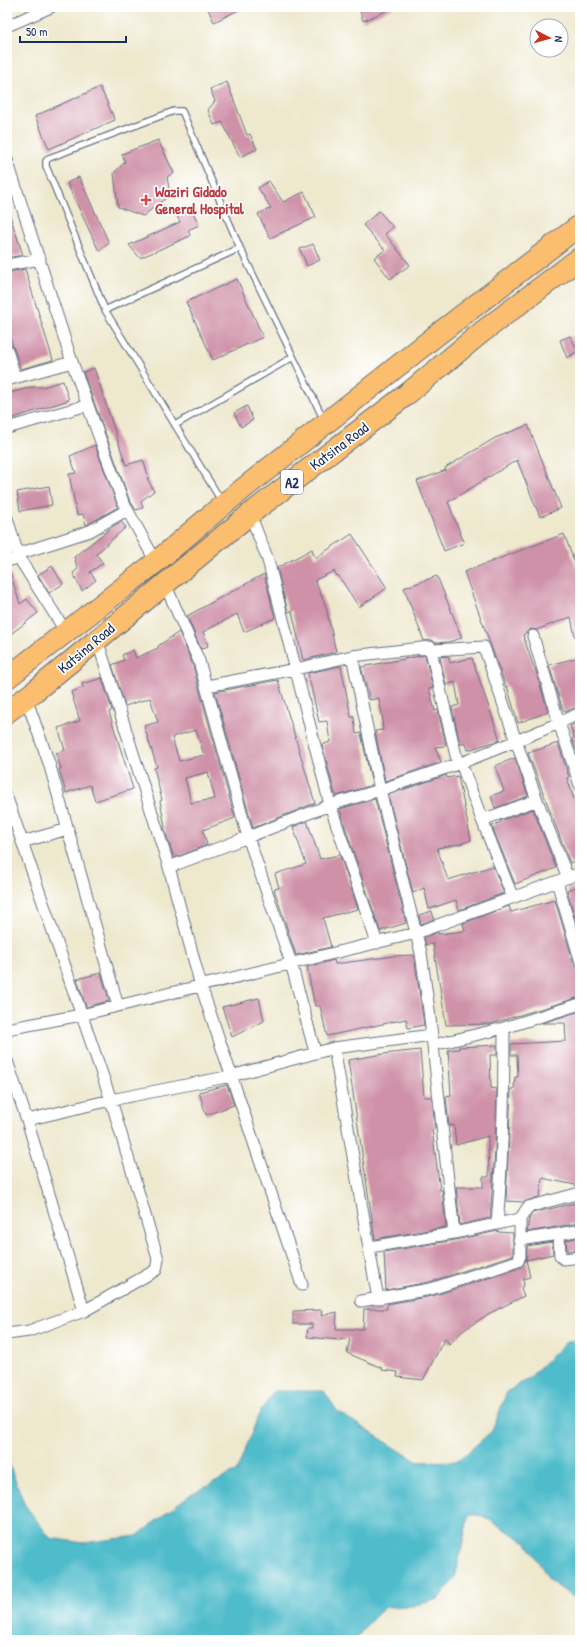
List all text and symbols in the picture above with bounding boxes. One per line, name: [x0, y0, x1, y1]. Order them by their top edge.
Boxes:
scale bar: [20, 18, 126, 44]
north arrow: [529, 18, 569, 58]
text: 50 m: [26, 23, 47, 40]
text: N: [552, 35, 566, 43]
place label: Waziri Gidado General Hospital: [155, 181, 245, 220]
marker: Waziri Gidado General Hospital: [140, 194, 152, 206]
street label: Katsina Road: [305, 417, 373, 475]
road number: A2: [281, 470, 303, 494]
street label: Katsina Road: [53, 618, 119, 678]

